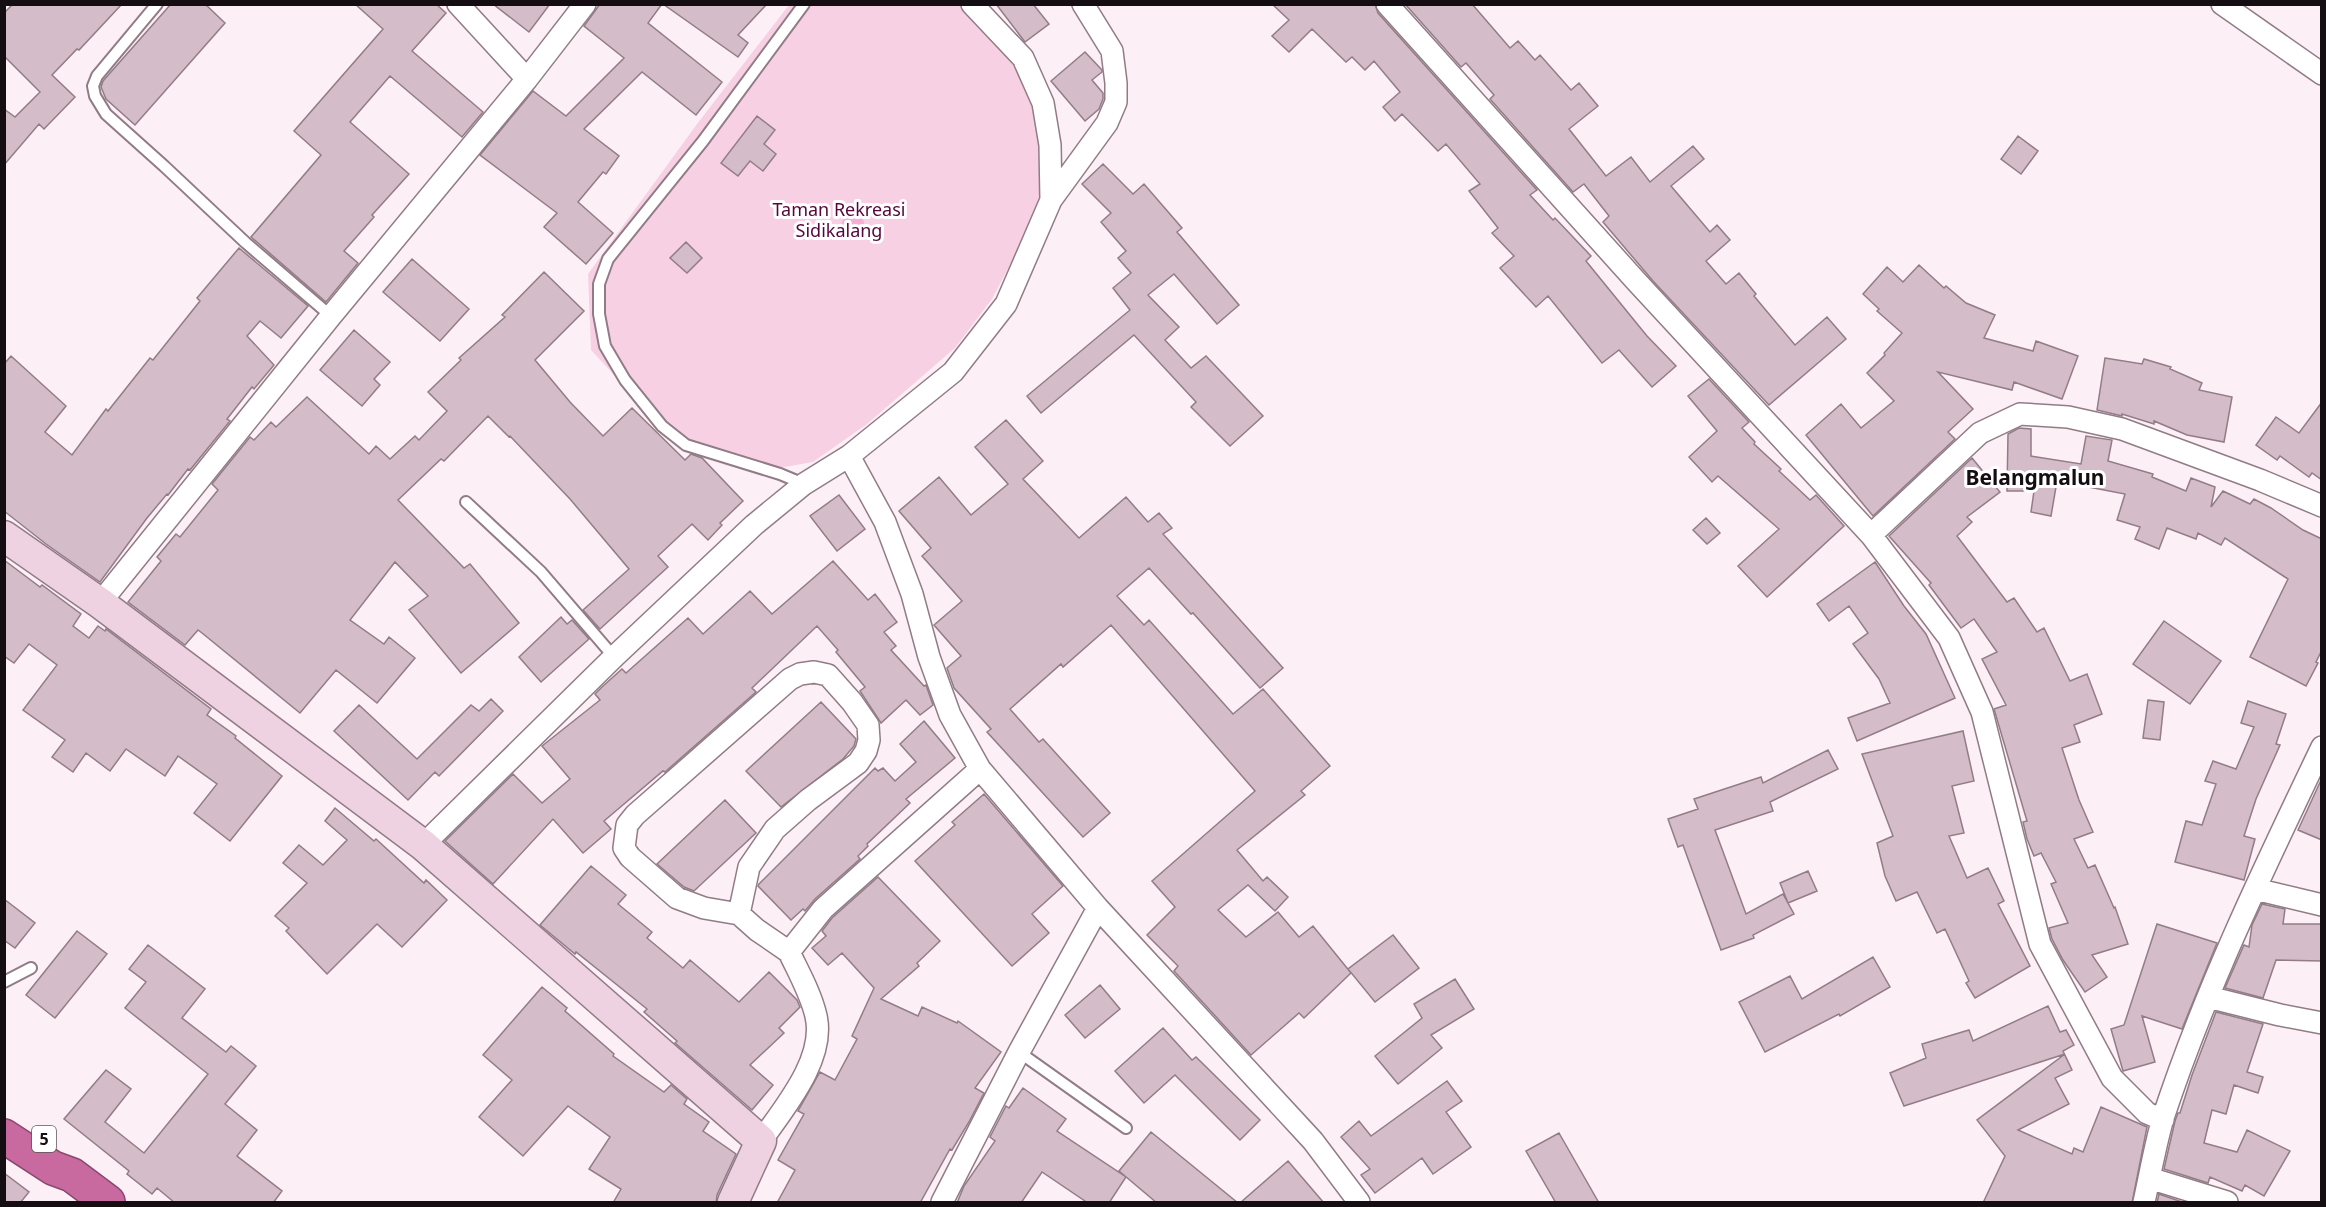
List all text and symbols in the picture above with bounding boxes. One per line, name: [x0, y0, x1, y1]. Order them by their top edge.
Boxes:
park label: Taman Rekreasi Sidikalang: [773, 197, 905, 242]
district label: Belangmalun: [1966, 463, 2104, 491]
road number: 5: [32, 1126, 56, 1152]

